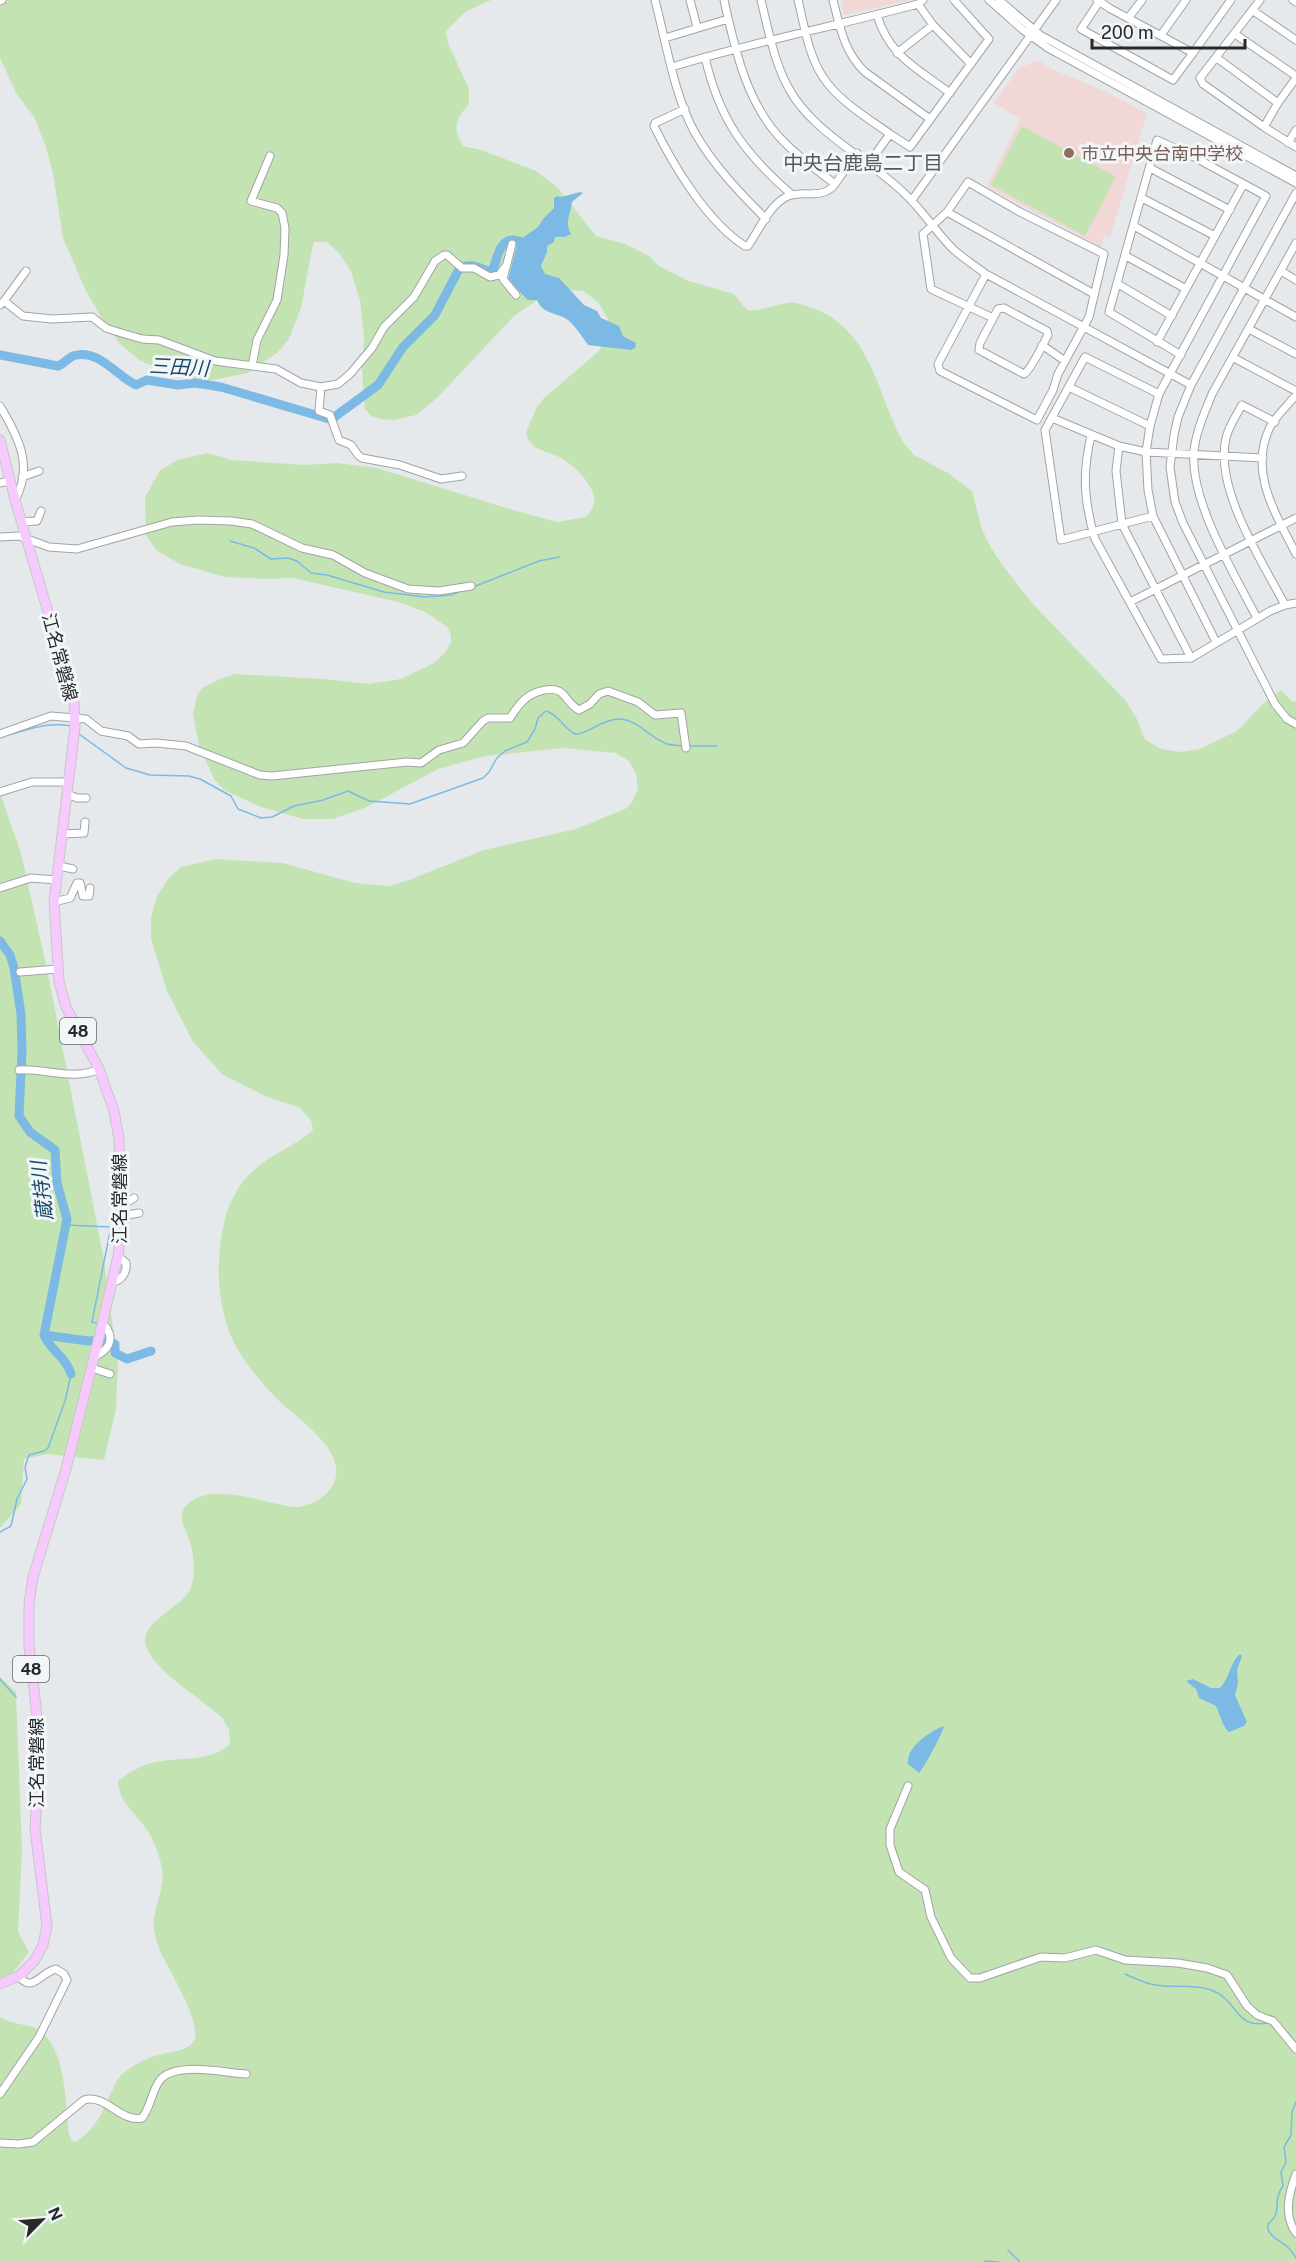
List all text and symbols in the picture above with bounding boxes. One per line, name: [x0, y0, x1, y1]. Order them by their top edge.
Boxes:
scale bar: [1092, 12, 1245, 50]
text: 200 m: [1101, 22, 1154, 43]
place label: 市立中央台南中学校: [1081, 143, 1243, 164]
marker: 市立中央台南中学校: [1062, 146, 1076, 160]
district label: 中央台鹿島二丁目: [783, 151, 943, 175]
water label: 三田川: [148, 353, 212, 381]
street label: 江名常磐線: [38, 611, 82, 703]
road number: 48: [60, 1018, 96, 1044]
street label: 江名常磐線: [109, 1154, 130, 1244]
water label: 蔵持川: [26, 1158, 58, 1222]
road number: 48: [13, 1656, 49, 1682]
street label: 江名常磐線: [26, 1718, 47, 1808]
north arrow: [12, 2190, 72, 2250]
text: N: [44, 2204, 66, 2224]

